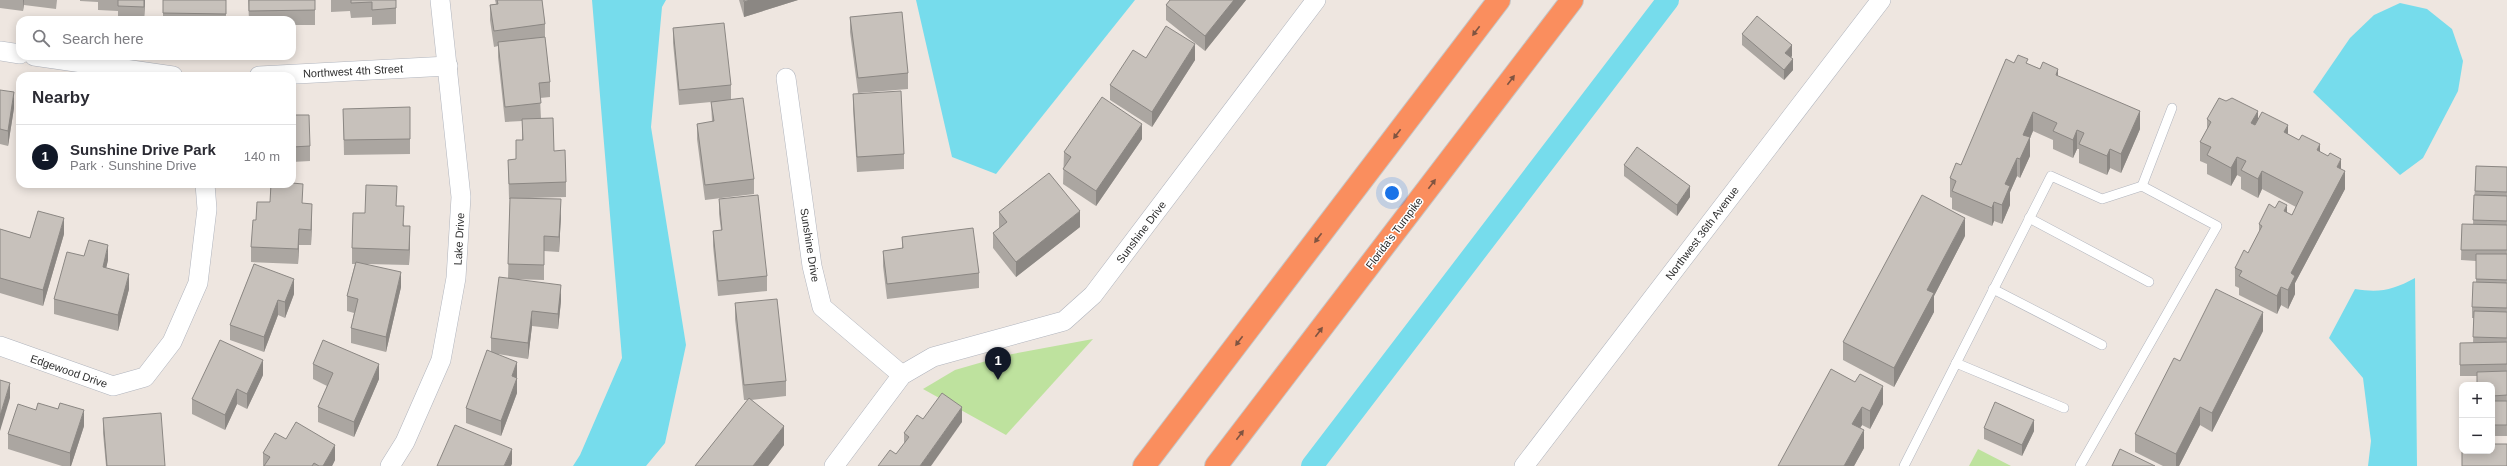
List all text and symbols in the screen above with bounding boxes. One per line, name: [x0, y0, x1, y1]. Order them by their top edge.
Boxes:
search box: [16, 16, 296, 60]
one-way arrow: [1472, 26, 1480, 36]
icon: search: [30, 27, 52, 49]
text: Search here: [62, 30, 144, 47]
street label: Northwest 4th Street: [303, 62, 403, 80]
one-way arrow: [1506, 75, 1515, 86]
text: Nearby: [32, 88, 90, 107]
one-way arrow: [1393, 129, 1401, 140]
text: Sunshine Drive Park: [70, 141, 216, 158]
text: 1: [41, 149, 49, 164]
text: 140 m: [244, 149, 280, 164]
text: Park · Sunshine Drive: [70, 158, 196, 173]
one-way arrow: [1427, 178, 1436, 189]
your location: [1382, 183, 1402, 203]
street label: Northwest 36th Avenue: [1663, 184, 1741, 282]
street label: Florida's Turnpike: [1363, 195, 1425, 271]
street label: Sunshine Drive: [1114, 199, 1168, 265]
street label: Sunshine Drive: [798, 207, 822, 283]
street label: Lake Drive: [452, 212, 466, 266]
one-way arrow: [1314, 232, 1322, 243]
one-way arrow: [1315, 326, 1323, 337]
one-way arrow: [1235, 336, 1244, 347]
pin: 1: [985, 347, 1011, 380]
street label: Edgewood Drive: [29, 352, 109, 390]
map controls: [2459, 382, 2495, 454]
button: +: [2459, 382, 2495, 418]
button: −: [2459, 418, 2495, 454]
one-way arrow: [1236, 430, 1244, 440]

